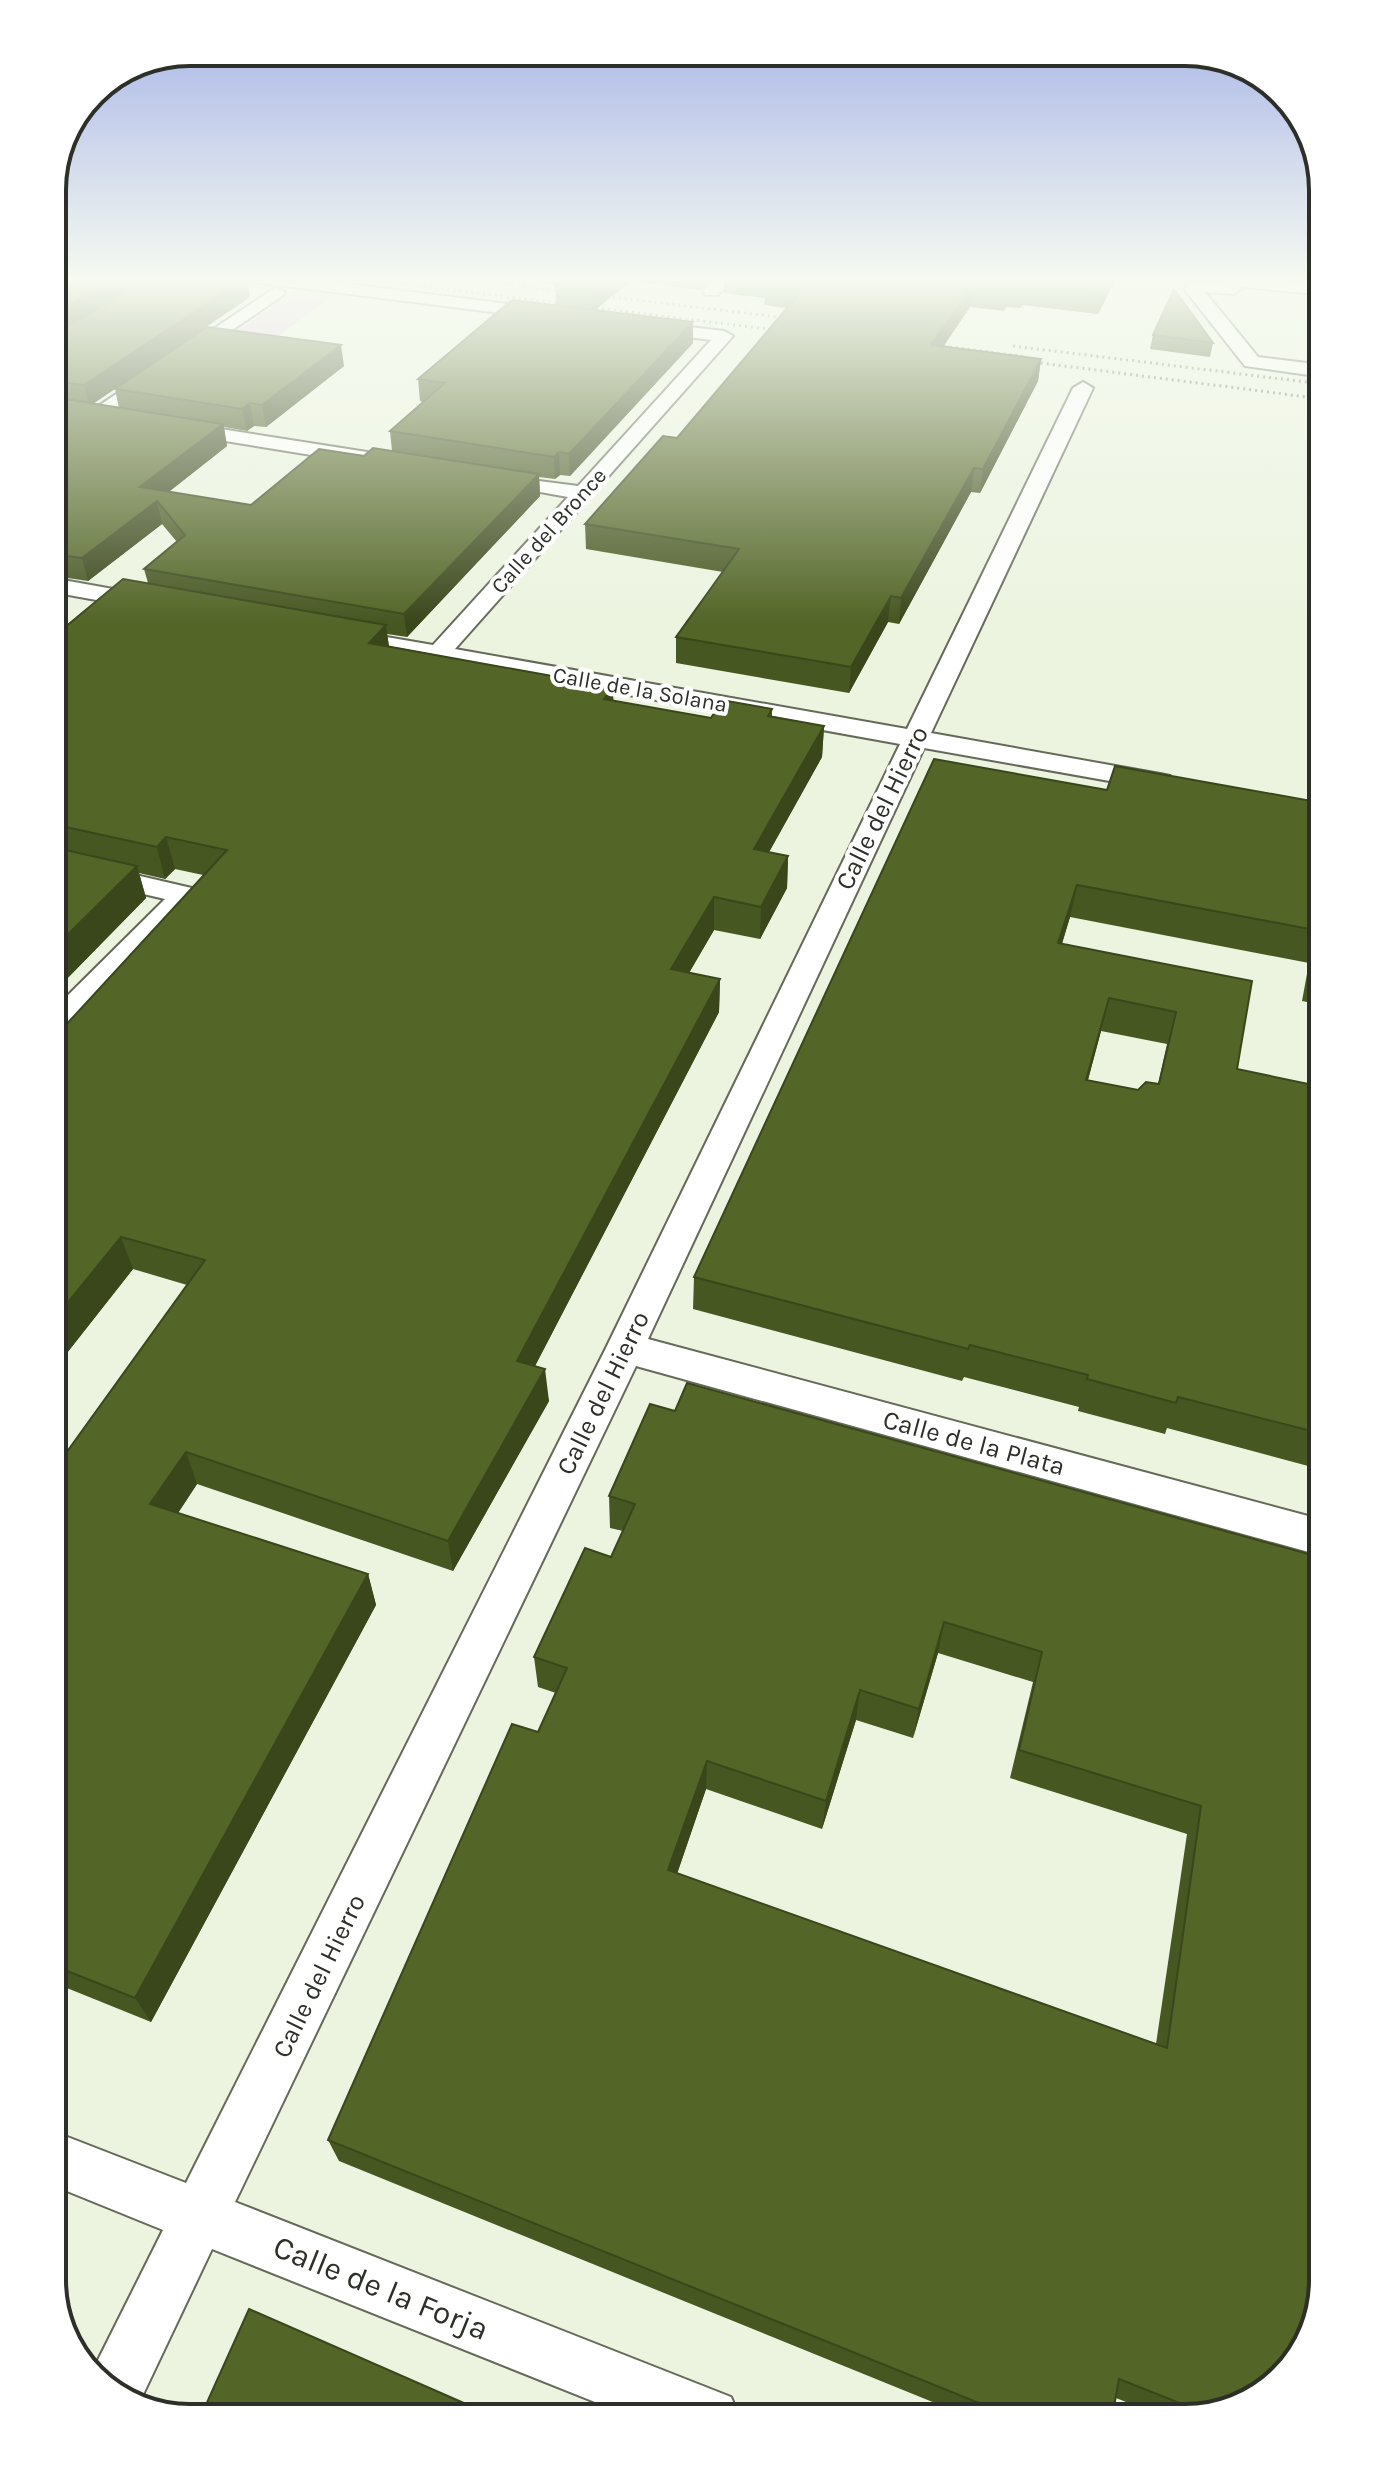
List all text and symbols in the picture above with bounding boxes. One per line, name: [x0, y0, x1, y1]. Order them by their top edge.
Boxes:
street label: Calle del Bronce: [486, 463, 612, 599]
street label: Calle de la Solana: [551, 662, 729, 718]
street label: Calle del Hierro: [829, 721, 935, 895]
street label: Calle del Hierro: [550, 1306, 656, 1480]
street label: Calle de la Plata: [880, 1404, 1068, 1482]
street label: Calle del Hierro: [266, 1889, 372, 2063]
street label: Calle de la Forja: [268, 2228, 494, 2348]

